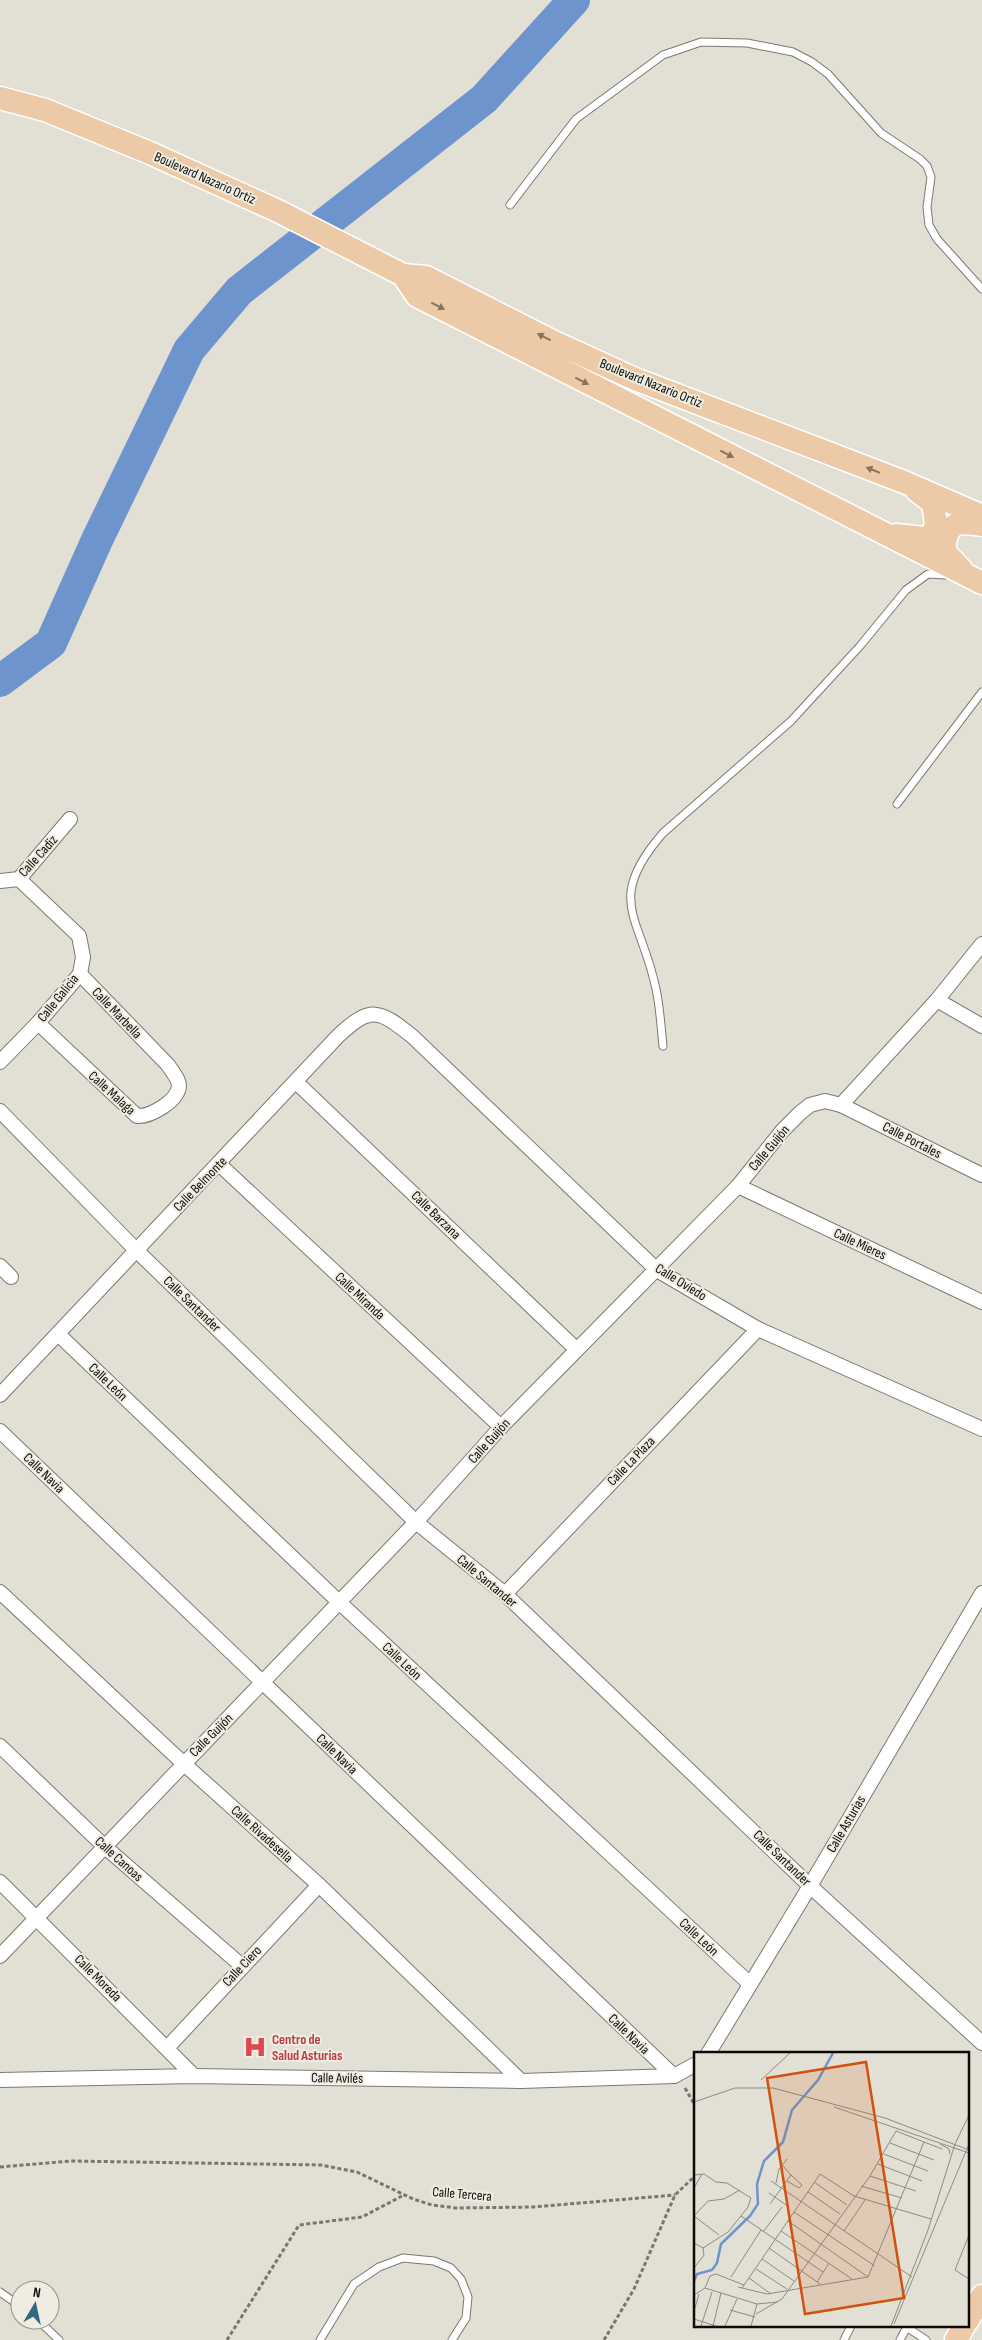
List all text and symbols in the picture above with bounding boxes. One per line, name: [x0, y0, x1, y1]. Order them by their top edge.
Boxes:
street label: Boulevard Nazario Ortiz: [152, 148, 258, 208]
one-way arrow: [431, 302, 445, 310]
one-way arrow: [536, 333, 551, 341]
street label: Boulevard Nazario Ortiz: [597, 355, 705, 411]
one-way arrow: [575, 377, 590, 385]
one-way arrow: [720, 450, 734, 458]
one-way arrow: [866, 465, 880, 473]
street label: Calle Cadiz: [15, 832, 61, 880]
street label: Calle Galicia: [34, 971, 82, 1025]
street label: Calle Marbella: [88, 984, 146, 1042]
street label: Calle Malaga: [85, 1067, 139, 1119]
street label: Calle Portales: [880, 1118, 944, 1162]
street label: Calle Guijón: [745, 1122, 793, 1174]
street label: Calle Belmonte: [170, 1153, 230, 1215]
street label: Calle Barzana: [408, 1187, 464, 1243]
street label: Calle Mieres: [831, 1224, 889, 1264]
street label: Calle Oviedo: [652, 1260, 710, 1304]
street label: Calle Miranda: [331, 1269, 389, 1323]
street label: Calle Santander: [160, 1272, 224, 1336]
street label: Calle León: [85, 1359, 131, 1405]
street label: Calle Guijón: [464, 1415, 514, 1467]
street label: Calle La Plaza: [603, 1433, 659, 1489]
street label: Calle Navia: [20, 1449, 68, 1497]
street label: Calle Santander: [453, 1551, 521, 1611]
street label: Calle León: [379, 1639, 425, 1683]
street label: Calle Guijón: [186, 1710, 236, 1760]
street label: Calle Navia: [313, 1730, 361, 1778]
street label: Calle Asturias: [823, 1792, 869, 1856]
street label: Calle Rivadesella: [228, 1802, 296, 1866]
street label: Calle Santander: [750, 1826, 814, 1890]
street label: Calle Canoas: [91, 1833, 147, 1885]
street label: Calle León: [676, 1915, 722, 1959]
street label: Calle Ciero: [219, 1942, 265, 1990]
street label: Calle Moreda: [71, 1951, 125, 2005]
street label: Calle Navia: [605, 2010, 653, 2058]
place label: Centro de Salud Asturias: [272, 2031, 342, 2064]
hospital icon: Centro de Salud Asturias: [242, 2034, 268, 2060]
inset map: [694, 2052, 970, 2328]
street label: Calle Avilés: [311, 2069, 363, 2087]
street label: Calle Tercera: [432, 2183, 492, 2205]
north arrow: [10, 2280, 60, 2330]
text: N: [32, 2284, 42, 2302]

